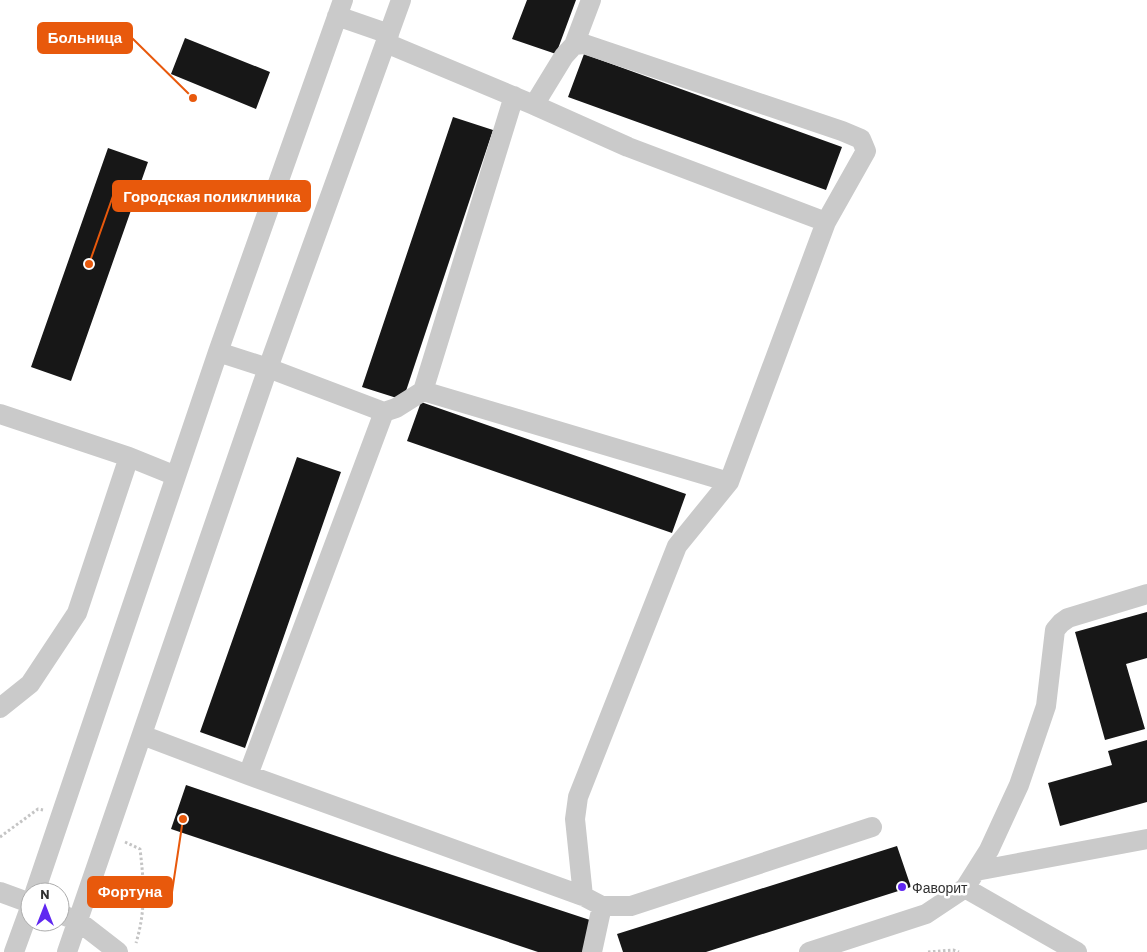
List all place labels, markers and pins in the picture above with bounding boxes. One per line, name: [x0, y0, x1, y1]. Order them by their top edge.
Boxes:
callout: Больница: [38, 23, 132, 53]
callout: Городская поликлиника: [113, 181, 310, 211]
callout: Фортуна: [88, 877, 172, 907]
place label: Фаворит: [912, 879, 968, 896]
marker: Фаворит: [896, 881, 908, 893]

